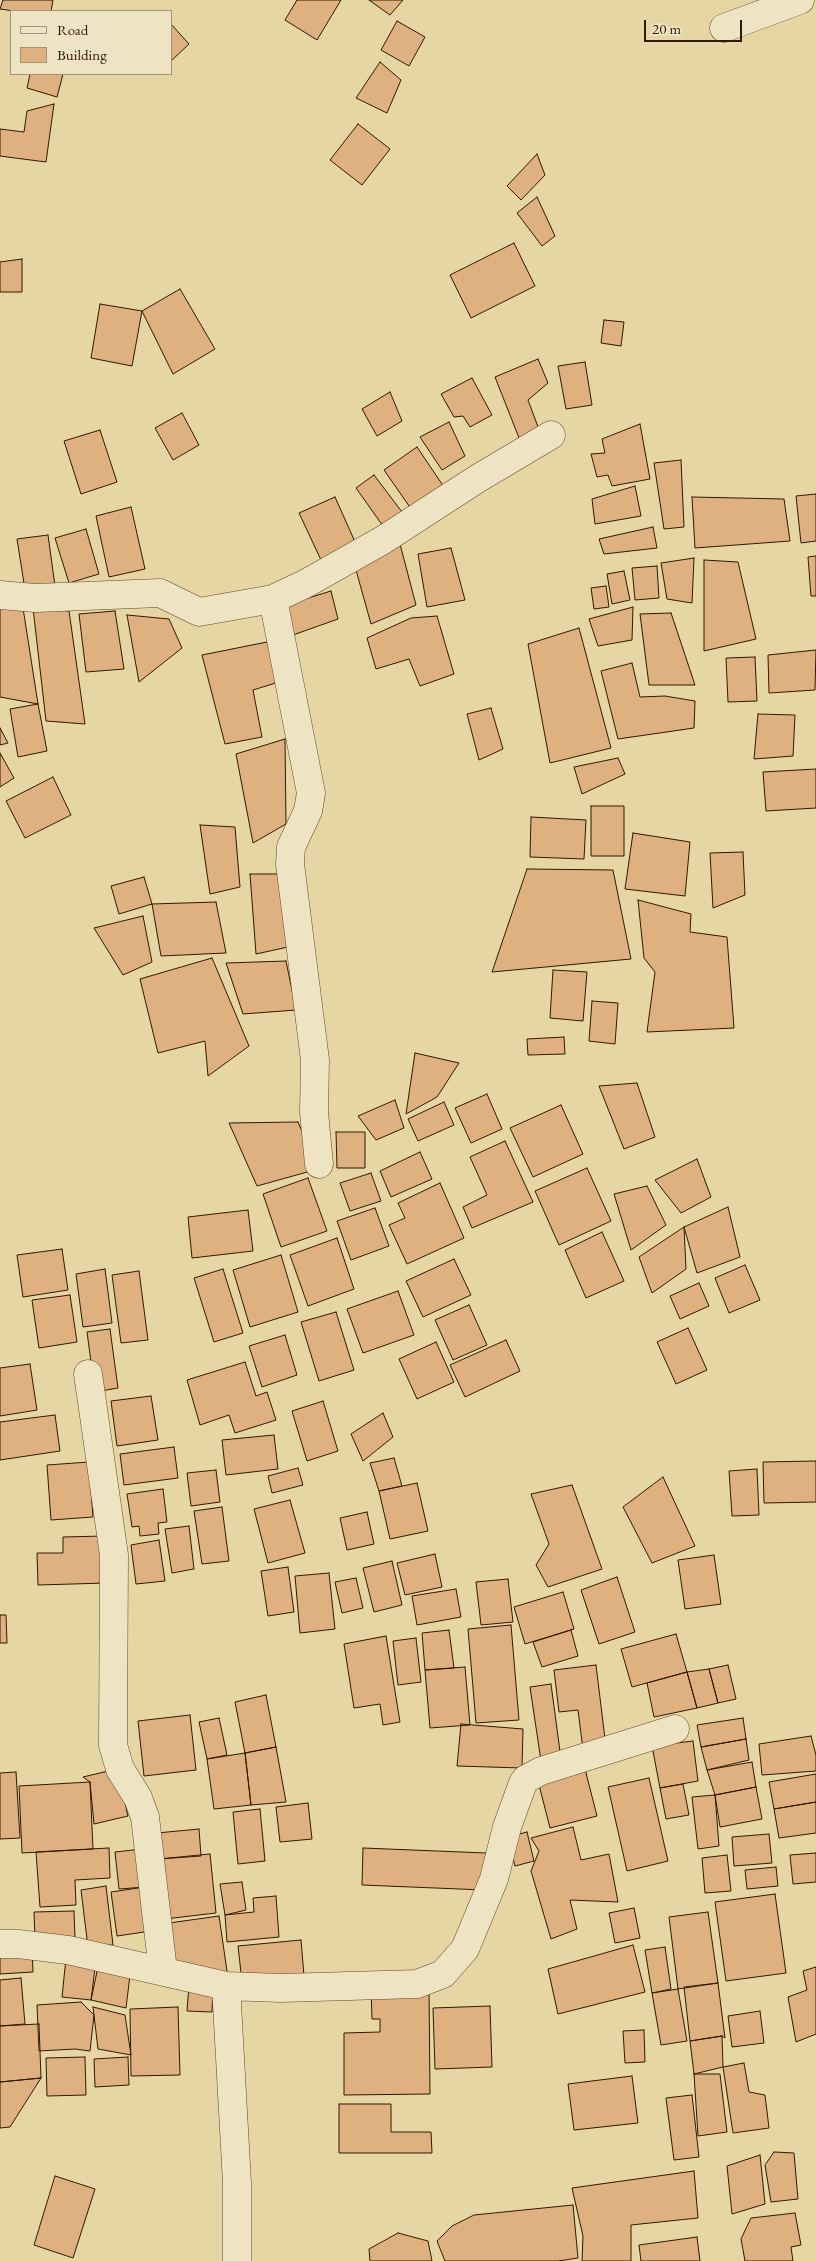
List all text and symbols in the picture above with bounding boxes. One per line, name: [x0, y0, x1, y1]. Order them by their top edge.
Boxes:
legend: [10, 10, 172, 75]
scale bar: [646, 10, 744, 42]
text: 20 m: [652, 19, 681, 38]
text: Road: [57, 20, 88, 39]
text: Building: [57, 45, 107, 64]

